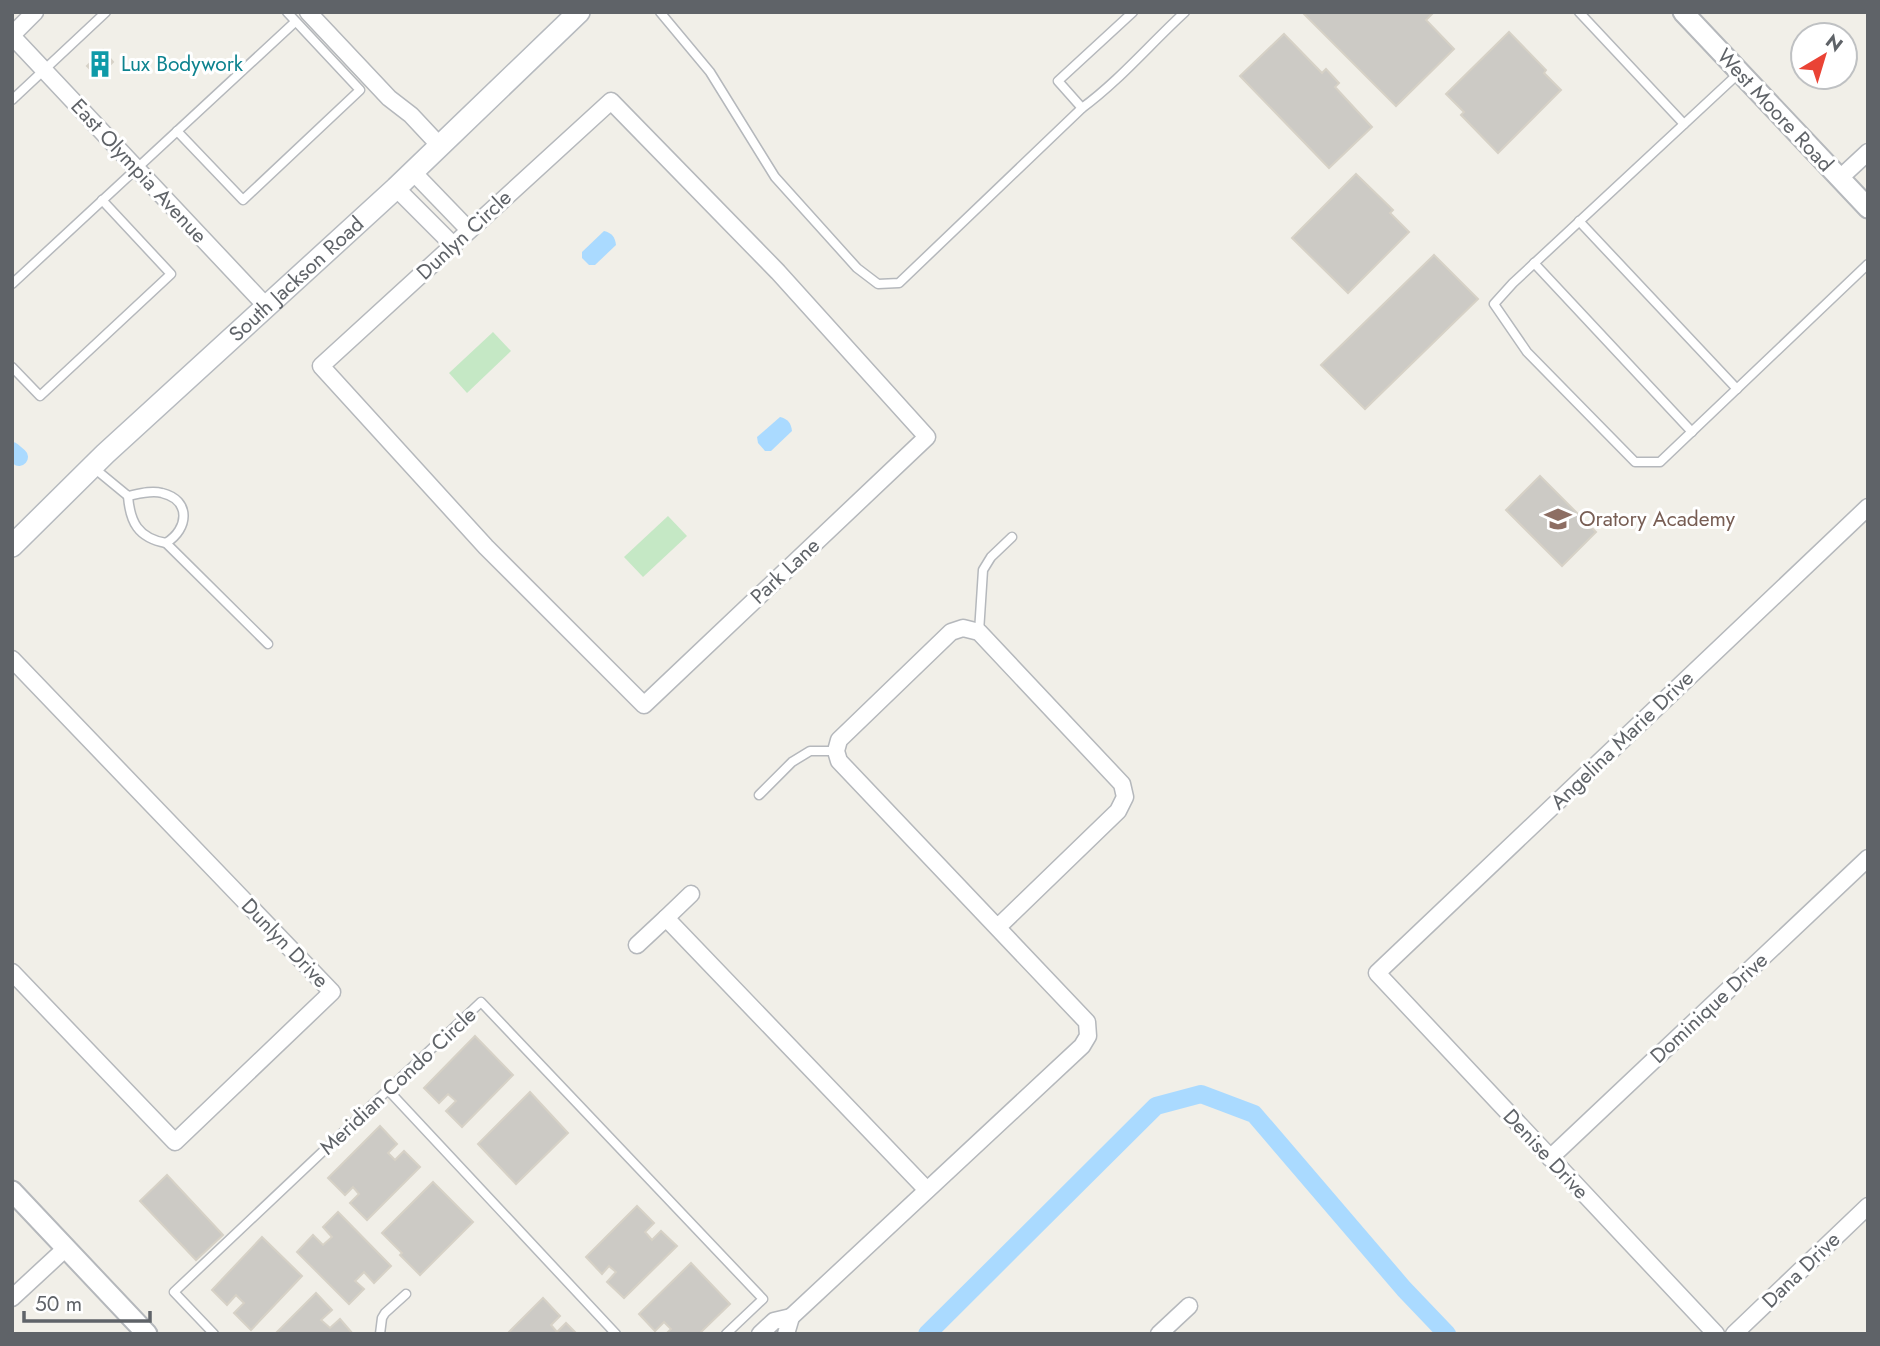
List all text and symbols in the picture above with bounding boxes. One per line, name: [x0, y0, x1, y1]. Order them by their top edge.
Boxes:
north arrow: [1789, 21, 1859, 91]
text: N: [1820, 28, 1848, 58]
street label: West Moore Road: [1710, 42, 1840, 178]
building icon: Lux Bodywork: [85, 49, 115, 79]
place label: Lux Bodywork: [121, 49, 244, 79]
street label: East Olympia Avenue: [64, 92, 214, 250]
street label: Dunlyn Circle: [410, 183, 518, 287]
street label: South Jackson Road: [222, 210, 370, 349]
school or university icon: Oratory Academy: [1543, 504, 1573, 534]
place label: Oratory Academy: [1579, 504, 1736, 534]
street label: Park Lane: [744, 531, 826, 611]
street label: Angelina Marie Drive: [1544, 663, 1701, 816]
street label: Dunlyn Drive: [234, 891, 336, 995]
street label: Dominique Drive: [1644, 945, 1775, 1070]
street label: Meridian Condo Circle: [313, 1000, 483, 1162]
street label: Denise Drive: [1496, 1102, 1596, 1206]
street label: Dana Drive: [1755, 1225, 1847, 1315]
scale bar: [24, 1280, 150, 1324]
text: 50 m: [35, 1289, 82, 1319]

